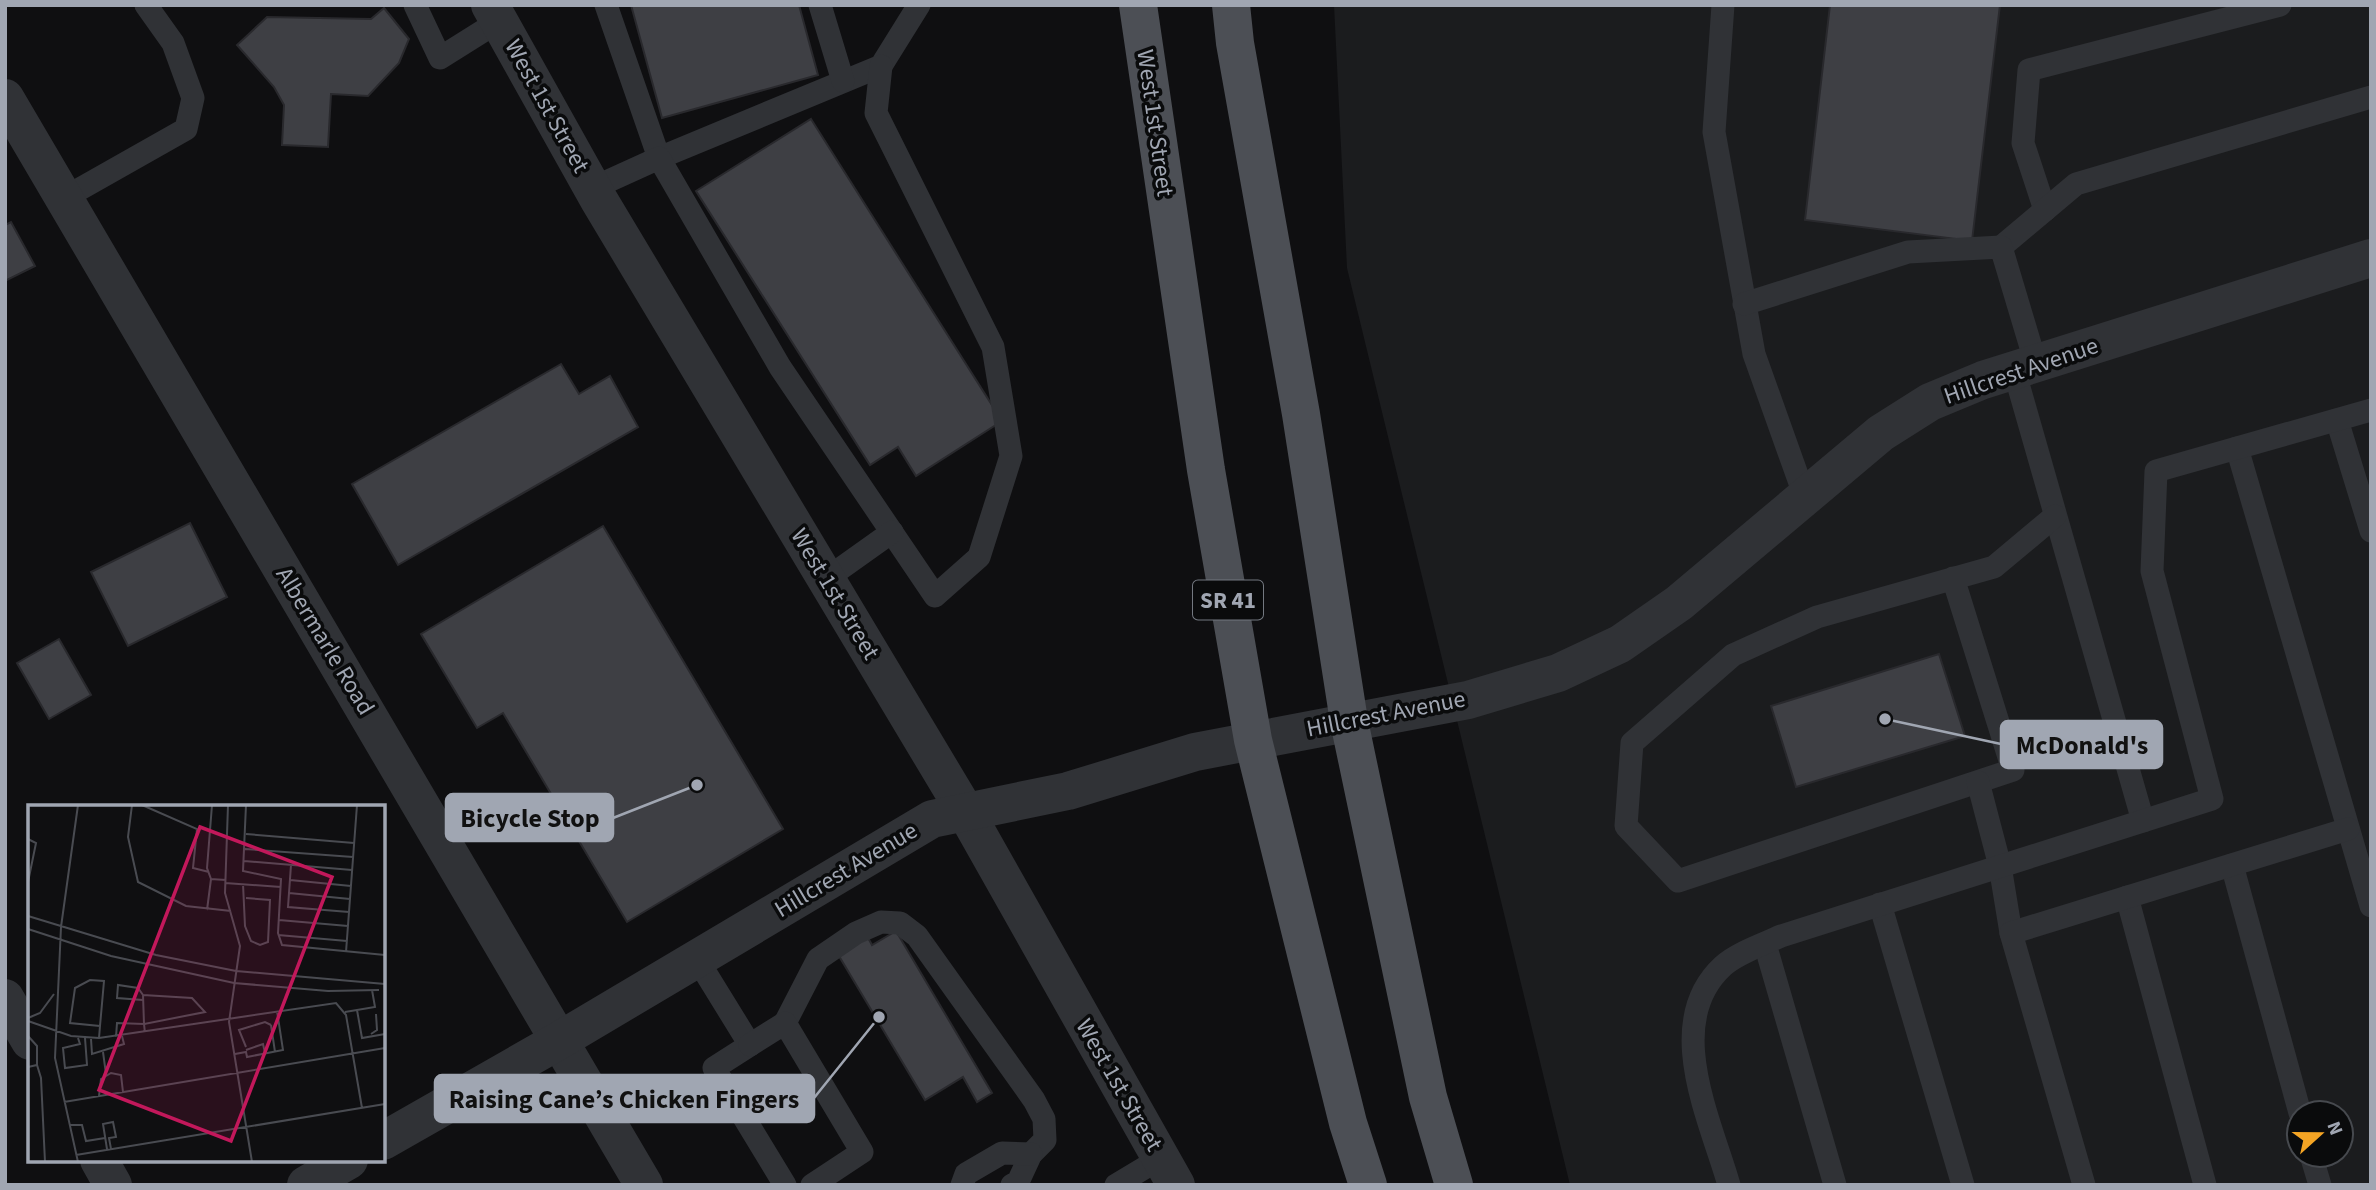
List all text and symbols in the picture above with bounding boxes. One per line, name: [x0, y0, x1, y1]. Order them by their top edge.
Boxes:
street label: West 1st Street: [496, 33, 598, 179]
street label: West 1st Street: [1127, 47, 1183, 199]
street label: Hillcrest Avenue: [1939, 328, 2103, 414]
street label: West 1st Street: [782, 522, 888, 666]
street label: Albermarle Road: [267, 560, 383, 722]
road number: SR 41: [1193, 580, 1263, 620]
street label: Hillcrest Avenue: [1304, 681, 1468, 747]
callout: McDonald's: [2001, 721, 2162, 768]
text: McDonald's: [2016, 727, 2148, 764]
callout: Bicycle Stop: [446, 794, 613, 841]
text: Bicycle Stop: [460, 800, 600, 837]
inset map: [28, 805, 385, 1162]
street label: Hillcrest Avenue: [768, 813, 924, 927]
street label: West 1st Street: [1067, 1012, 1171, 1158]
callout: Raising Cane’s Chicken Fingers: [435, 1075, 814, 1122]
text: Raising Cane’s Chicken Fingers: [449, 1081, 799, 1118]
north arrow: [2285, 1099, 2355, 1169]
text: N: [2320, 1118, 2349, 1139]

